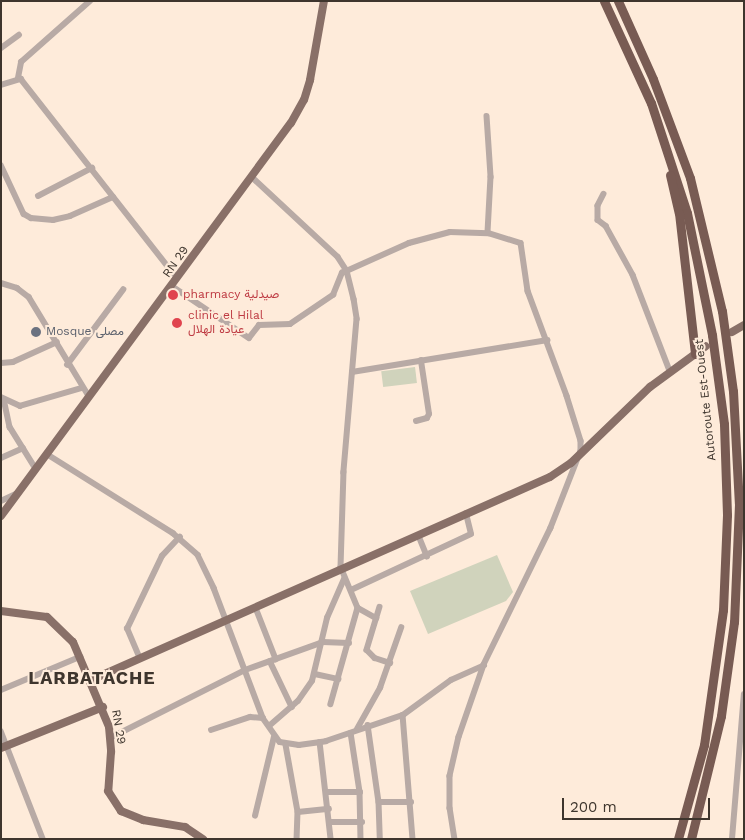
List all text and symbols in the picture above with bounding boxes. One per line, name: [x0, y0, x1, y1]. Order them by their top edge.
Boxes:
street label: RN 29: [160, 243, 192, 281]
place label: pharmacy صيدلية: [183, 288, 279, 302]
marker: pharmacy صيدلية: [167, 289, 179, 301]
place label: clinic el Hilal عيادة الهلال: [188, 309, 264, 337]
marker: clinic el Hilal عيادة الهلال: [170, 316, 184, 330]
place label: Mosque مصلى: [46, 325, 124, 339]
marker: Mosque مصلى: [30, 326, 42, 338]
street label: Autoroute Est-Ouest: [692, 338, 720, 462]
district label: LARBATACHE: [27, 667, 157, 689]
street label: RN 29: [108, 708, 128, 746]
scale bar: [565, 788, 712, 820]
text: 200 m: [570, 798, 617, 816]

